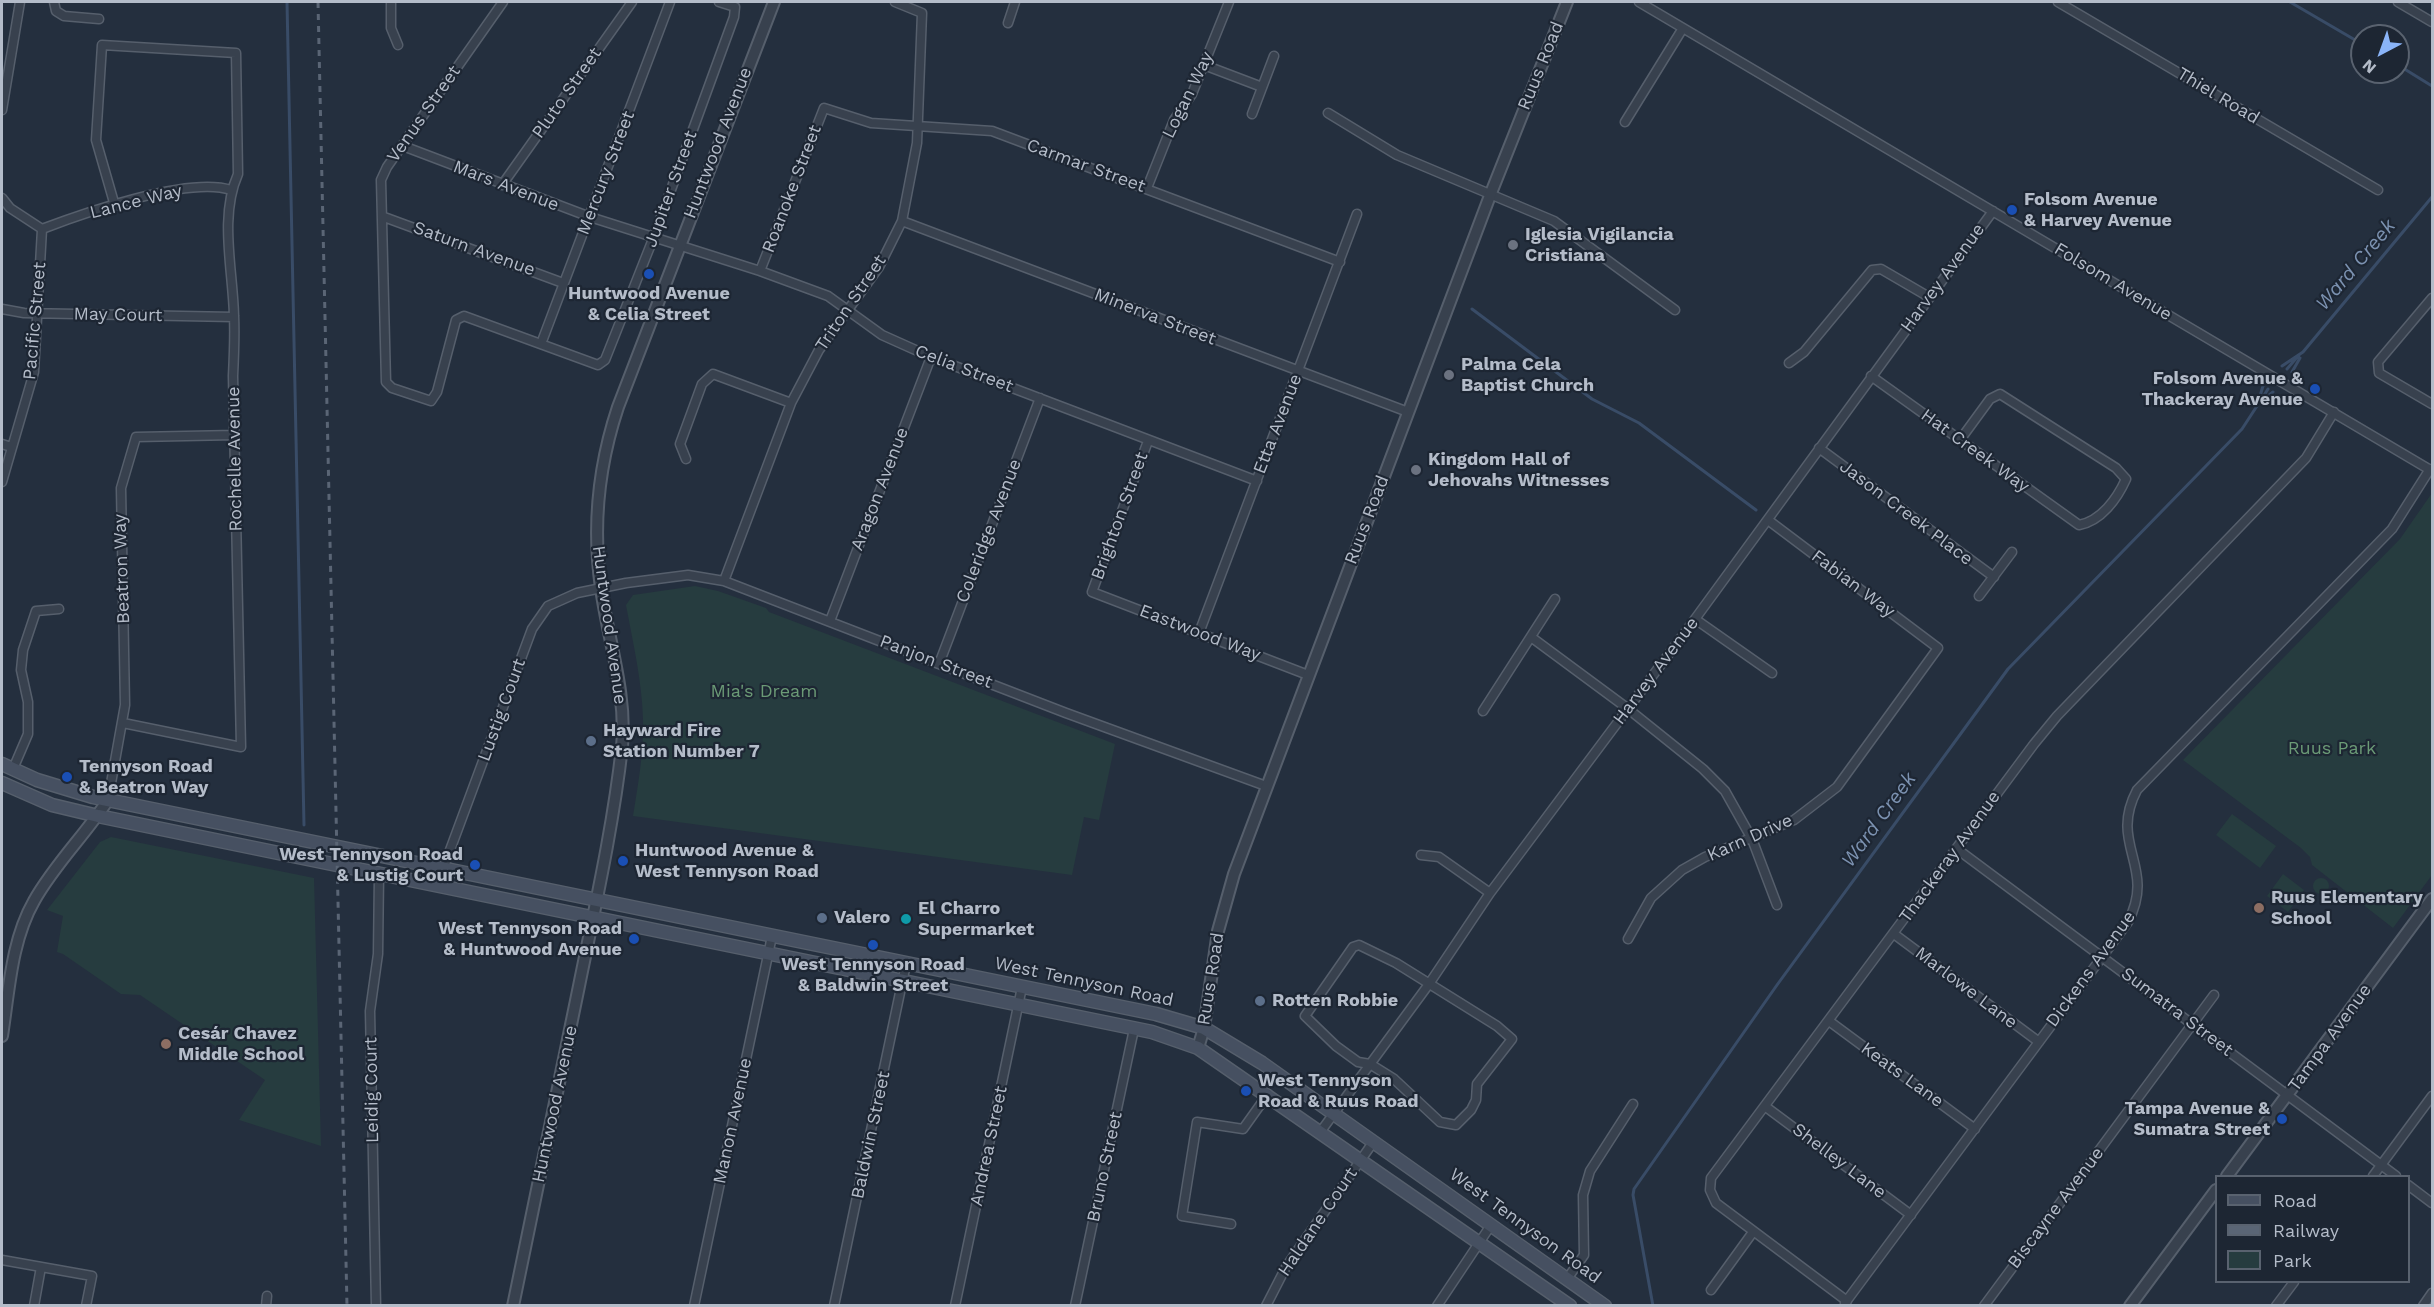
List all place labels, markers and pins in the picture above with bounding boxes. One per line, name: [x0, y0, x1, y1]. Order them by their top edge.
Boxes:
place label: Folsom Avenue & Harvey Avenue: [2024, 189, 2172, 232]
marker: Folsom Avenue & Harvey Avenue: [2005, 203, 2019, 217]
place label: Iglesia Vigilancia Cristiana: [1525, 224, 1674, 266]
marker: Iglesia Vigilancia Cristiana: [1506, 238, 1520, 252]
marker: Huntwood Avenue & Celia Street: [642, 267, 656, 281]
place label: Huntwood Avenue & Celia Street: [568, 283, 730, 326]
place label: Palma Cela Baptist Church: [1461, 354, 1594, 397]
marker: Palma Cela Baptist Church: [1442, 368, 1456, 382]
place label: Folsom Avenue & Thackeray Avenue: [2141, 368, 2303, 410]
marker: Folsom Avenue & Thackeray Avenue: [2308, 382, 2322, 396]
place label: Kingdom Hall of Jehovahs Witnesses: [1428, 449, 1609, 492]
marker: Kingdom Hall of Jehovahs Witnesses: [1409, 463, 1423, 477]
place label: Hayward Fire Station Number 7: [603, 720, 760, 762]
marker: Hayward Fire Station Number 7: [584, 734, 598, 748]
place label: Tennyson Road & Beatron Way: [79, 756, 213, 798]
marker: Tennyson Road & Beatron Way: [60, 770, 74, 784]
place label: Huntwood Avenue & West Tennyson Road: [635, 840, 819, 882]
place label: West Tennyson Road & Lustig Court: [279, 844, 463, 886]
marker: Huntwood Avenue & West Tennyson Road: [616, 854, 630, 868]
marker: West Tennyson Road & Lustig Court: [468, 858, 482, 872]
place label: Ruus Elementary School: [2271, 887, 2423, 930]
place label: El Charro Supermarket: [918, 898, 1034, 940]
marker: Ruus Elementary School: [2252, 901, 2266, 915]
place label: Valero: [834, 907, 890, 929]
marker: Valero: [815, 911, 829, 925]
marker: El Charro Supermarket: [899, 912, 913, 926]
place label: West Tennyson Road & Huntwood Avenue: [438, 918, 622, 960]
marker: West Tennyson Road & Huntwood Avenue: [627, 932, 641, 946]
marker: West Tennyson Road & Baldwin Street: [866, 938, 880, 952]
place label: West Tennyson Road & Baldwin Street: [781, 954, 965, 996]
place label: Rotten Robbie: [1272, 990, 1398, 1012]
marker: Rotten Robbie: [1253, 994, 1267, 1008]
place label: Cesár Chavez Middle School: [178, 1023, 304, 1066]
marker: Cesár Chavez Middle School: [159, 1037, 173, 1051]
place label: West Tennyson Road & Ruus Road: [1258, 1070, 1419, 1112]
marker: West Tennyson Road & Ruus Road: [1239, 1084, 1253, 1098]
place label: Tampa Avenue & Sumatra Street: [2125, 1098, 2270, 1140]
marker: Tampa Avenue & Sumatra Street: [2275, 1112, 2289, 1126]

